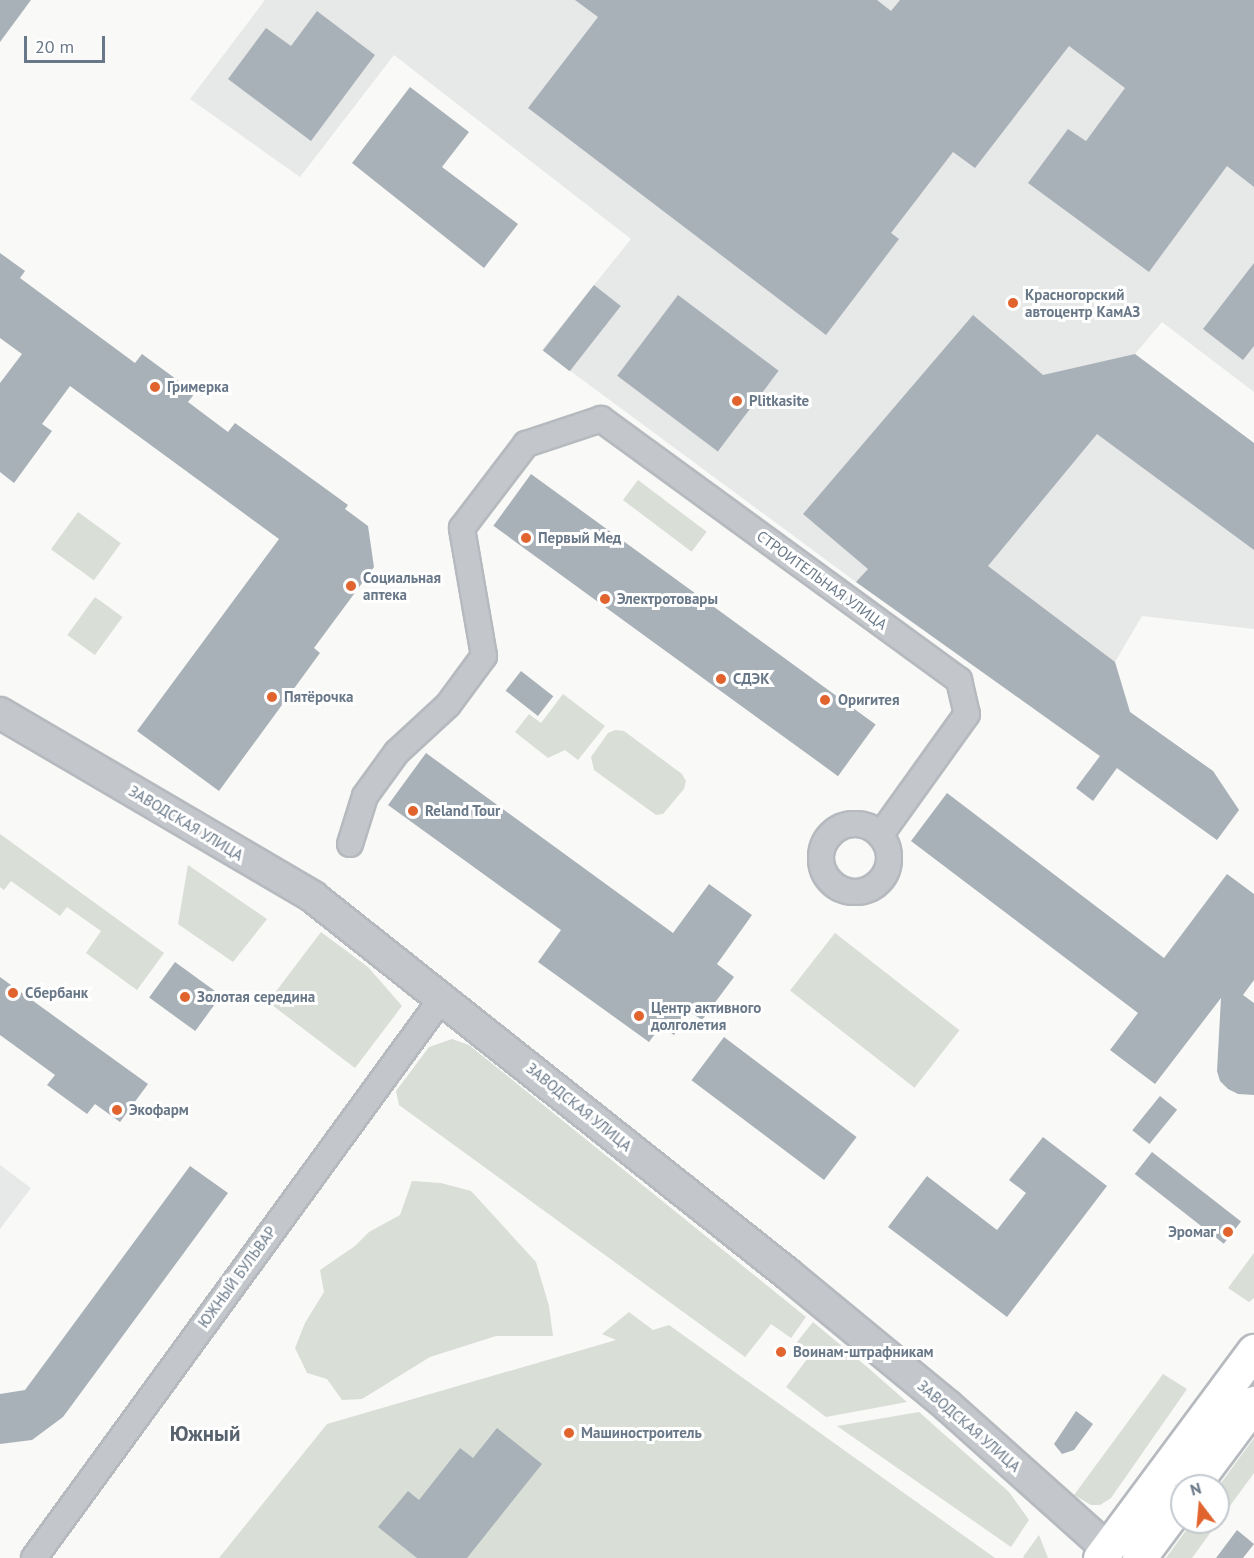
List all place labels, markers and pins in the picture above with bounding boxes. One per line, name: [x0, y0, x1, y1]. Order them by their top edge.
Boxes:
place label: Красногорский автоцентр КамАЗ: [1025, 285, 1140, 320]
marker: Красногорский автоцентр КамАЗ: [1006, 296, 1020, 310]
place label: Гримерка: [167, 378, 229, 396]
marker: Гримерка: [148, 380, 162, 394]
place label: Plitkasite: [749, 392, 809, 410]
marker: Plitkasite: [730, 394, 744, 408]
place label: Первый Мед: [538, 529, 621, 547]
marker: Первый Мед: [519, 531, 533, 545]
place label: Социальная аптека: [363, 568, 441, 603]
marker: Социальная аптека: [344, 579, 358, 593]
place label: Электротовары: [617, 590, 718, 608]
marker: Электротовары: [598, 592, 612, 606]
place label: СДЭК: [733, 670, 769, 688]
marker: СДЭК: [714, 672, 728, 686]
place label: Пятёрочка: [284, 688, 353, 706]
marker: Пятёрочка: [265, 690, 279, 704]
marker: Оригитея: [816, 691, 834, 709]
place label: Оригитея: [838, 691, 899, 709]
place label: Reland Tour: [425, 802, 501, 820]
marker: Reland Tour: [406, 804, 420, 818]
place label: Сбербанк: [25, 984, 88, 1002]
marker: Сбербанк: [6, 986, 20, 1000]
place label: Золотая середина: [197, 988, 315, 1006]
marker: Золотая середина: [178, 990, 192, 1004]
place label: Центр активного долголетия: [651, 998, 761, 1033]
marker: Центр активного долголетия: [632, 1009, 646, 1023]
place label: Экофарм: [129, 1101, 189, 1119]
marker: Экофарм: [110, 1103, 124, 1117]
place label: Эромаг: [1168, 1223, 1216, 1241]
marker: Эромаг: [1221, 1225, 1235, 1239]
place label: Воинам-штрафникам: [793, 1343, 934, 1361]
marker: Воинам-штрафникам: [774, 1345, 788, 1359]
place label: Машиностроитель: [581, 1424, 702, 1442]
marker: Машиностроитель: [562, 1426, 576, 1440]

